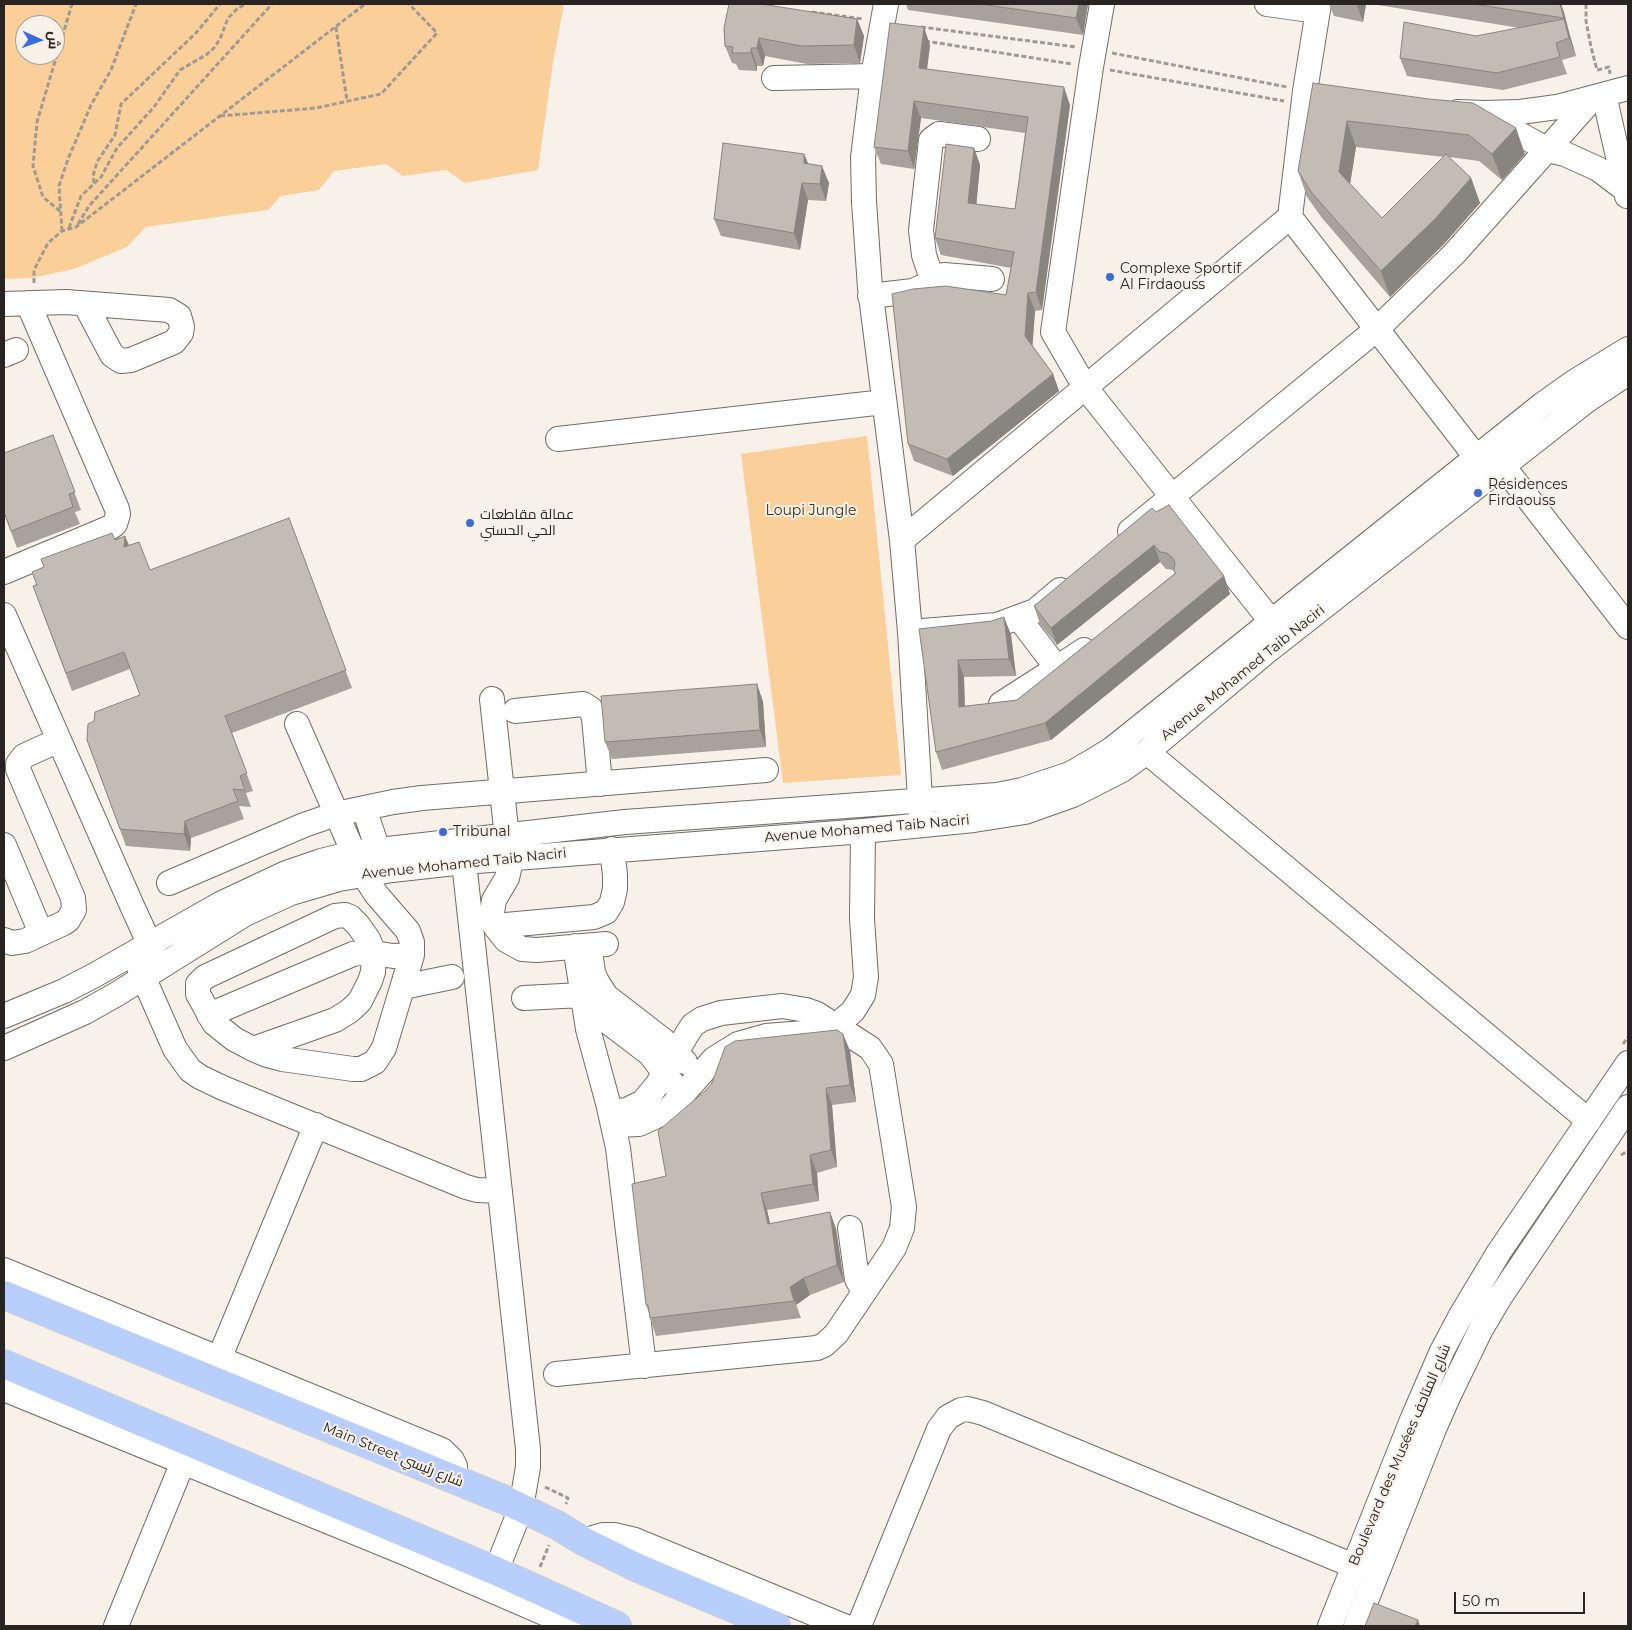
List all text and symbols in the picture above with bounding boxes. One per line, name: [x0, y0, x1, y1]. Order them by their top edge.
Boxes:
north arrow: [15, 15, 65, 65]
text: ش: [45, 31, 63, 50]
place label: Complexe Sportif Al Firdaouss: [1120, 261, 1241, 294]
marker: Complexe Sportif Al Firdaouss: [1104, 271, 1116, 283]
place label: Résidences Firdaouss: [1488, 477, 1568, 510]
marker: Résidences Firdaouss: [1472, 487, 1484, 499]
park label: Loupi Jungle: [766, 503, 856, 519]
place label: عمالة مقاطعات الحي الحسني: [480, 507, 574, 540]
marker: عمالة مقاطعات الحي الحسني: [464, 517, 476, 529]
street label: Avenue Mohamed Taib Naciri: [1158, 602, 1328, 744]
street label: Avenue Mohamed Taib Naciri: [764, 812, 970, 846]
place label: Tribunal: [453, 824, 511, 840]
marker: Tribunal: [437, 826, 449, 838]
street label: Avenue Mohamed Taib Naciri: [361, 845, 567, 883]
street label: Boulevard des Musées شارع المتاحف: [1346, 1342, 1454, 1568]
street label: Main Street شارع رئيسي: [320, 1419, 466, 1491]
scale bar: [1457, 1582, 1588, 1614]
text: 50 m: [1462, 1591, 1500, 1610]

